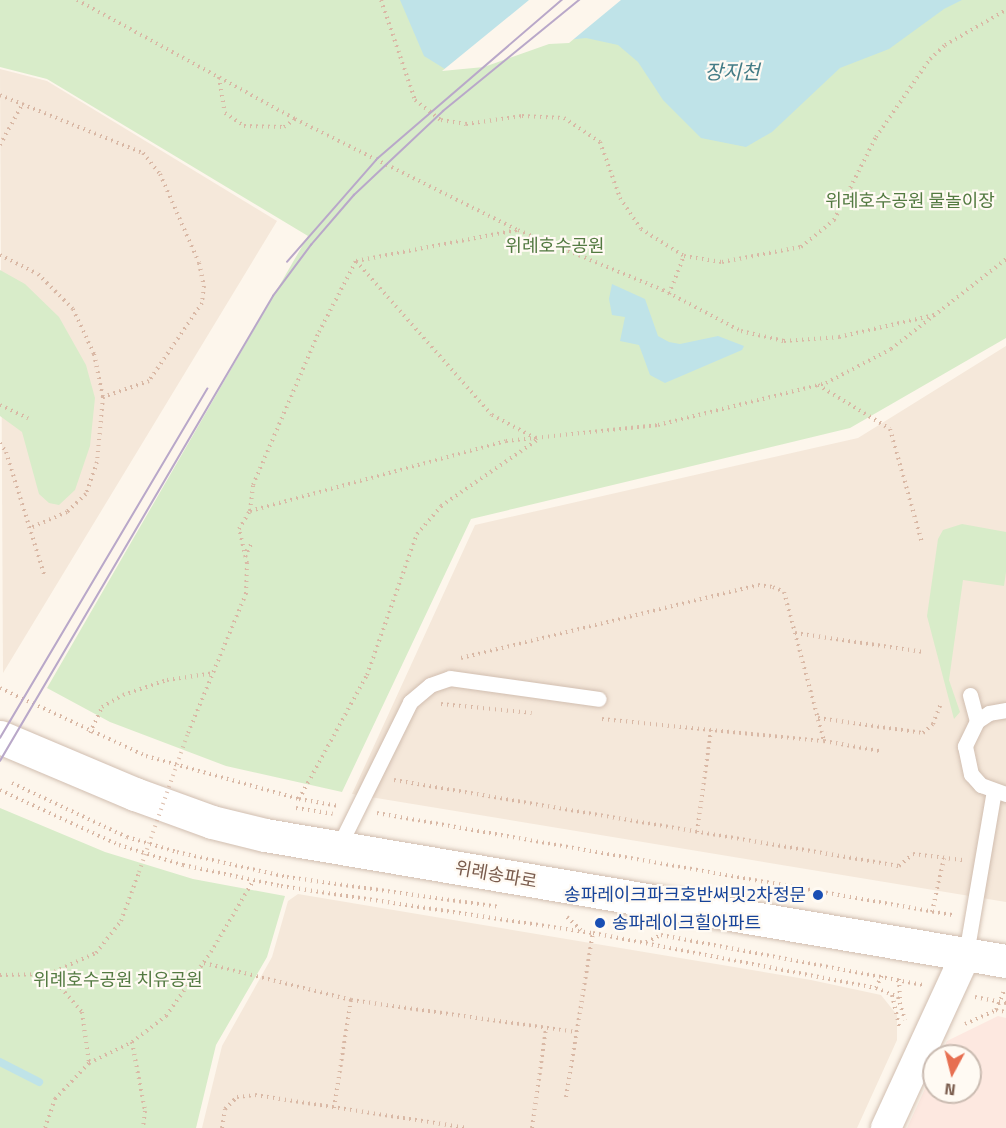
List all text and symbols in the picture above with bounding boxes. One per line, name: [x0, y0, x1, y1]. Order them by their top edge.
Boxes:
water label: 장지천: [704, 59, 760, 83]
park label: 위례호수공원 물놀이장: [825, 190, 995, 212]
park label: 위례호수공원: [505, 235, 605, 257]
street label: 위례송파로: [453, 857, 539, 893]
place label: 송파레이크파크호반써밋2차정문: [564, 884, 806, 906]
marker: 송파레이크파크호반써밋2차정문: [811, 888, 825, 902]
place label: 송파레이크힐아파트: [612, 912, 761, 934]
marker: 송파레이크힐아파트: [593, 916, 607, 930]
park label: 위례호수공원 치유공원: [33, 969, 203, 991]
north arrow: [922, 1044, 982, 1104]
text: N: [943, 1077, 957, 1102]

